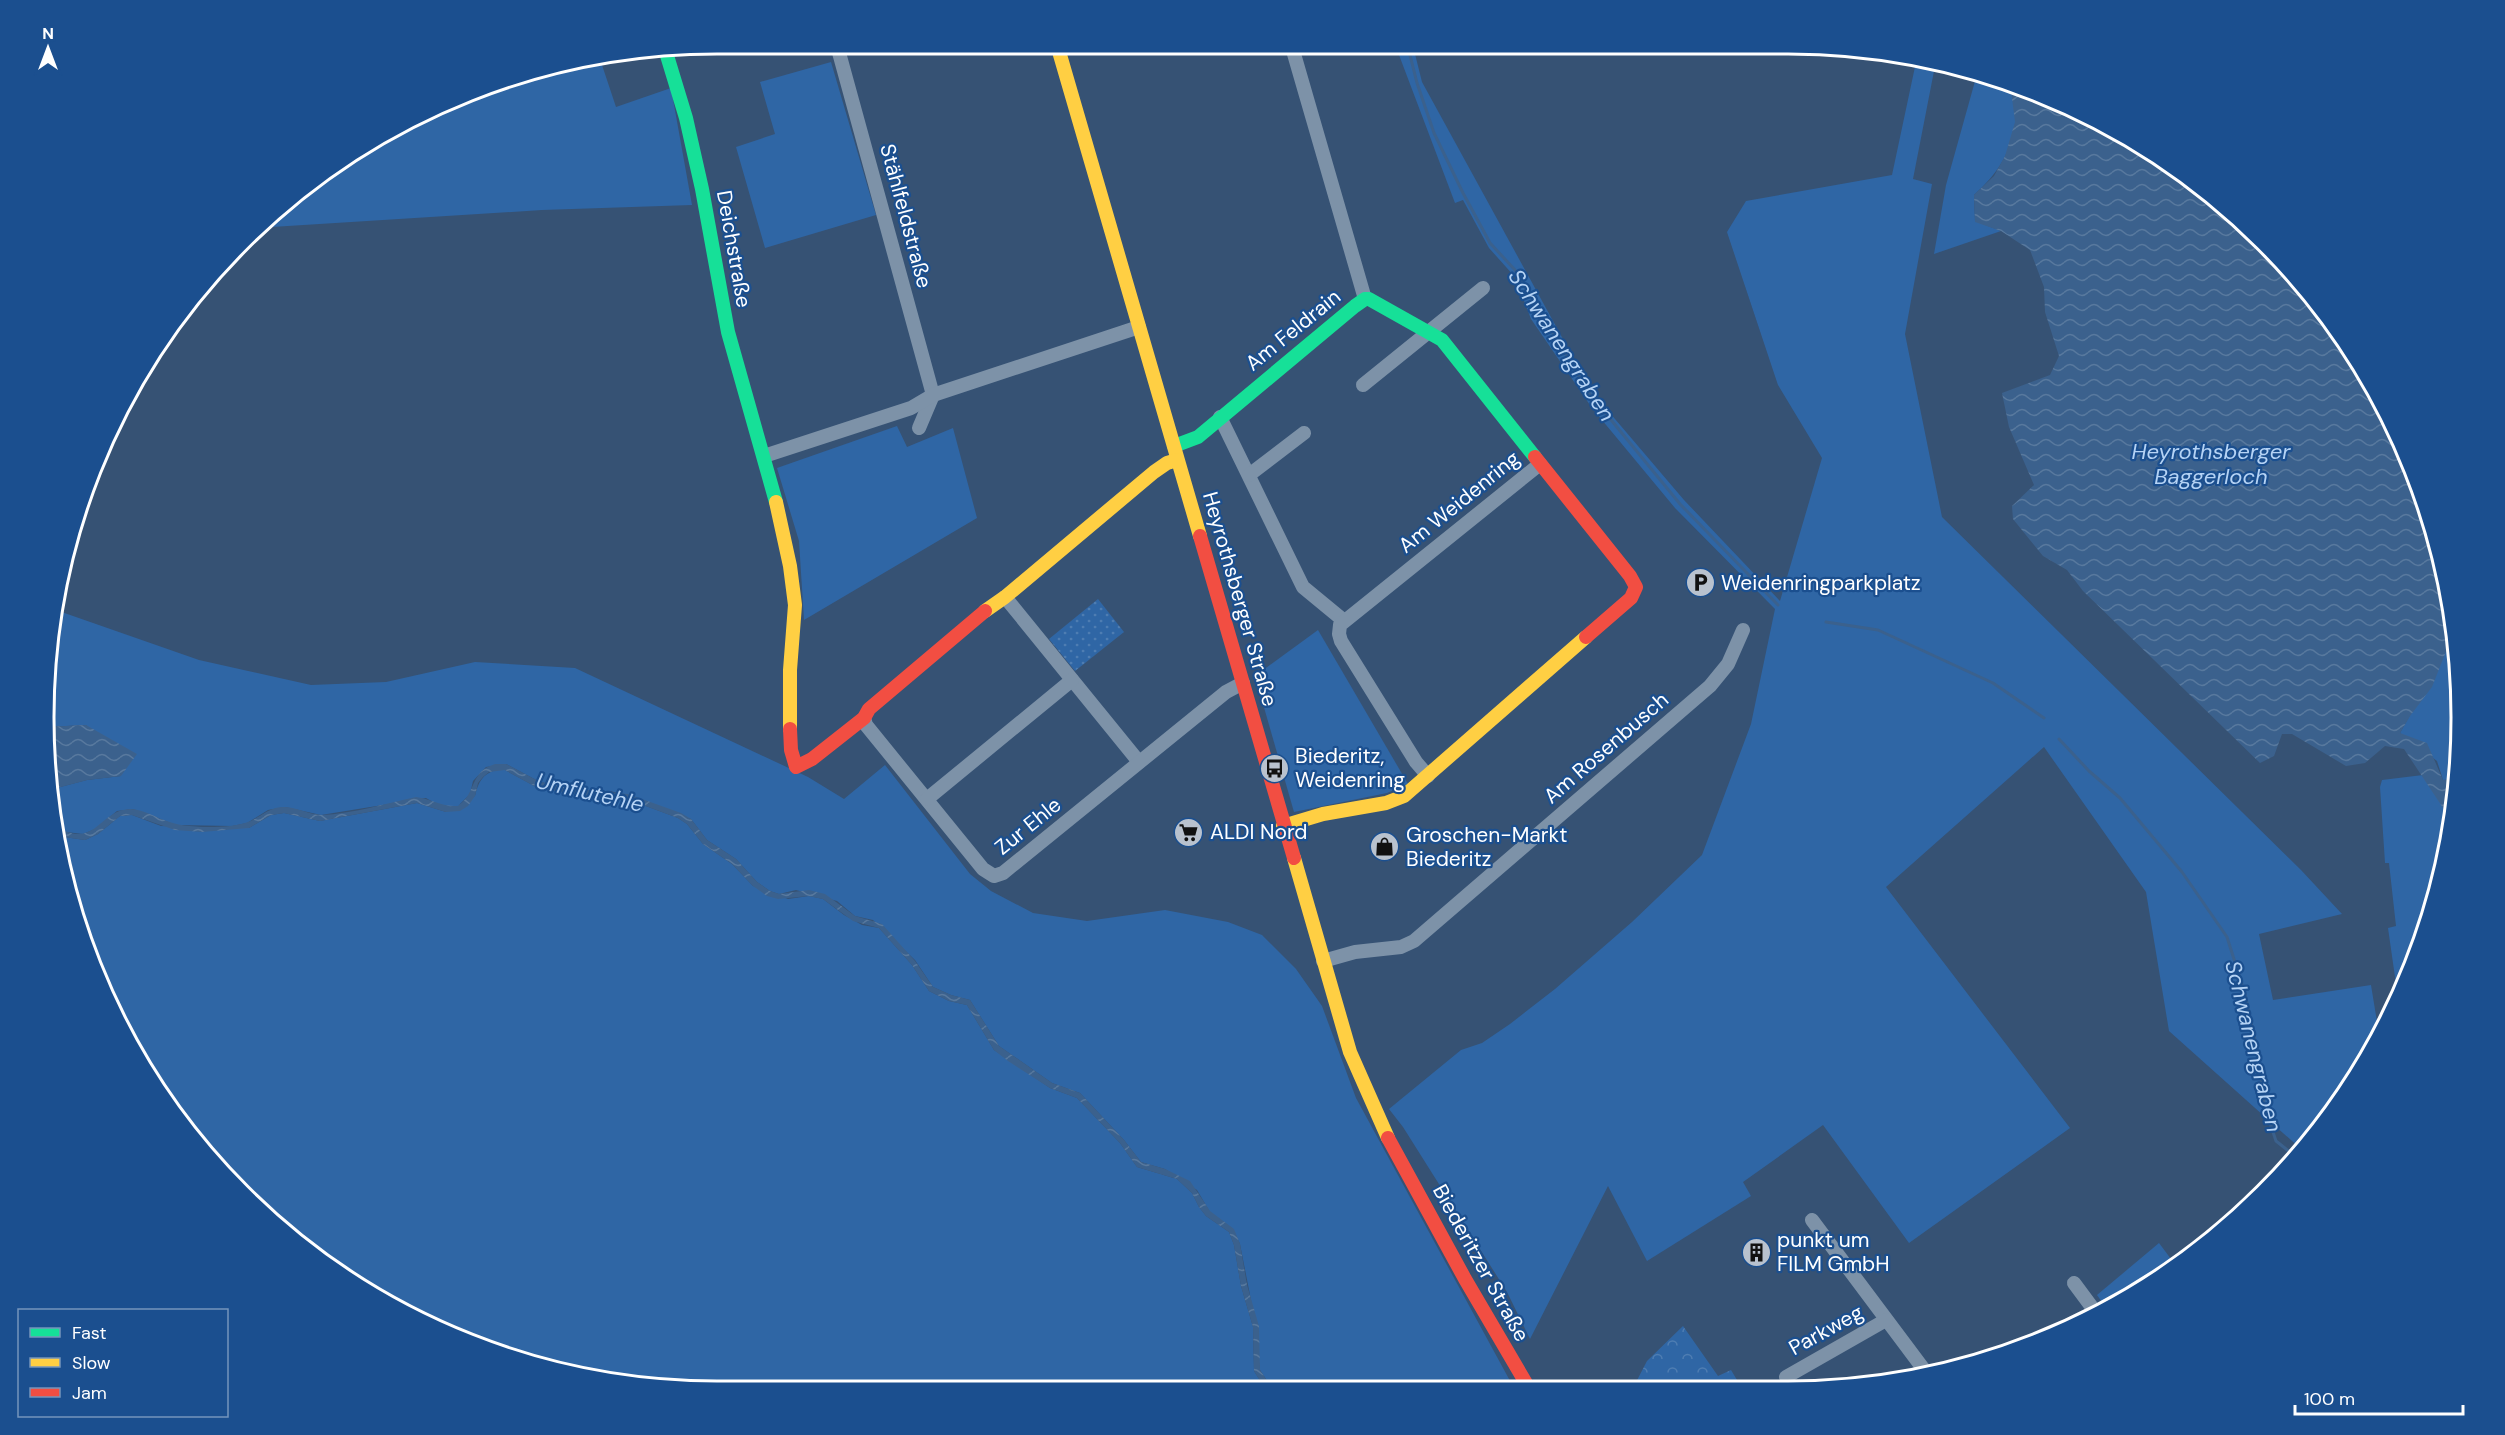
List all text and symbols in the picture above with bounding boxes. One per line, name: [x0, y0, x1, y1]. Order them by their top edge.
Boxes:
north arrow: [18, 18, 78, 78]
text: N: [42, 23, 54, 44]
street label: Stählfeldstraße: [873, 141, 939, 291]
street label: Deichstraße: [710, 188, 758, 310]
water label: Schwanengraben: [1502, 264, 1622, 427]
street label: Am Feldrain: [1239, 283, 1347, 377]
water label: Heyrothsberger Baggerloch: [2132, 437, 2291, 491]
street label: Am Weidenring: [1393, 444, 1526, 560]
street label: Heyrothsberger Straße: [1196, 488, 1284, 710]
parking icon: Weidenringparkplatz: [1684, 567, 1716, 599]
place label: Weidenringparkplatz: [1721, 569, 1921, 597]
street label: Am Rosenbusch: [1538, 686, 1674, 810]
place label: Biederitz, Weidenring: [1295, 742, 1405, 794]
bus stop icon: Biederitz, Weidenring: [1258, 752, 1290, 784]
water label: Umflutehle: [533, 766, 647, 819]
street label: Zur Ehle: [989, 791, 1067, 861]
supermarket icon: ALDI Nord: [1173, 816, 1205, 848]
place label: ALDI Nord: [1210, 818, 1307, 846]
place label: Groschen-Markt Biederitz: [1406, 821, 1567, 873]
shop icon: Groschen-Markt Biederitz: [1369, 831, 1401, 863]
water label: Schwanengraben: [2218, 957, 2289, 1135]
street label: Biederitzer Straße: [1426, 1179, 1536, 1347]
place label: punkt um FILM GmbH: [1777, 1226, 1890, 1278]
building icon: punkt um FILM GmbH: [1740, 1236, 1772, 1268]
street label: Parkweg: [1784, 1298, 1868, 1362]
legend: [18, 1309, 228, 1417]
text: Fast: [72, 1321, 107, 1345]
text: Slow: [72, 1351, 111, 1375]
scale bar: [2295, 1378, 2463, 1416]
text: Jam: [72, 1381, 107, 1405]
text: 100 m: [2304, 1387, 2355, 1411]

